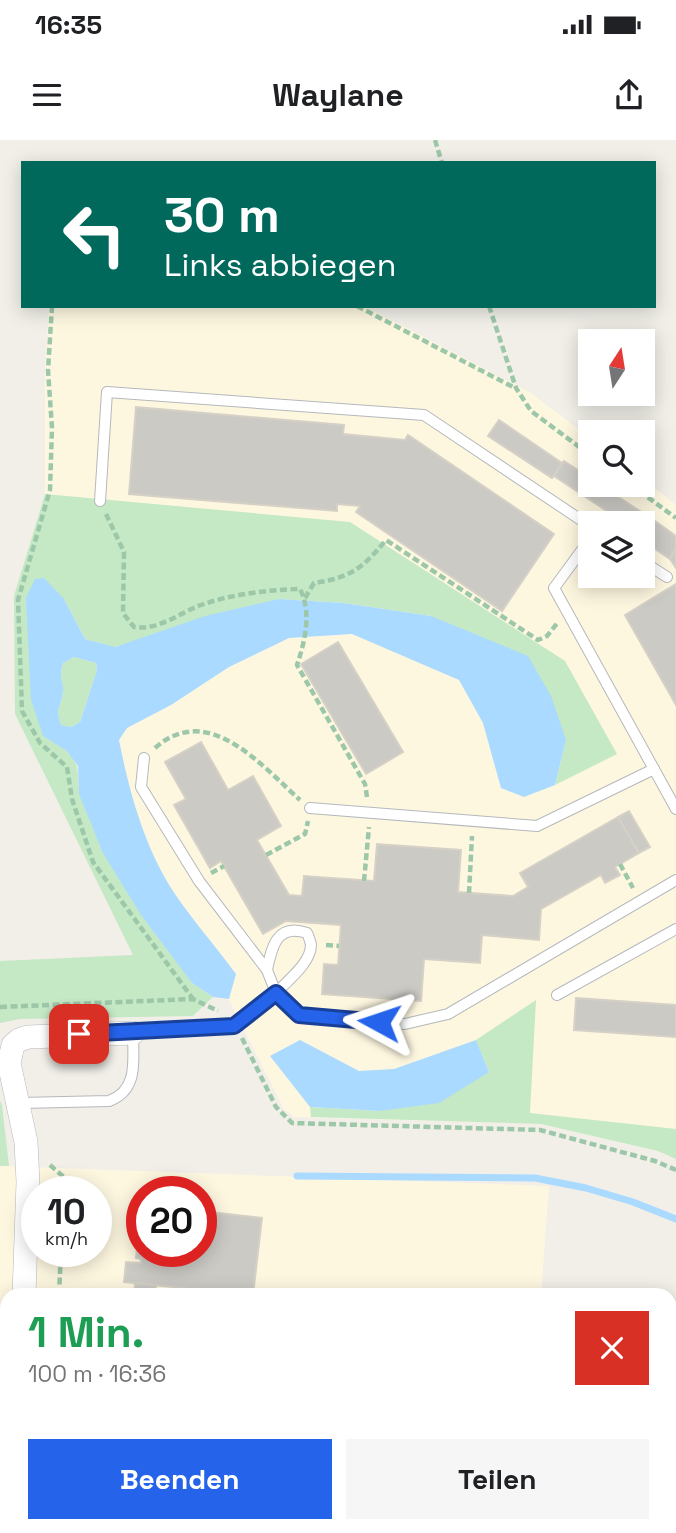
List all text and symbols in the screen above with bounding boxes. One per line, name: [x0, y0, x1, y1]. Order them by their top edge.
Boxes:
text: 16:35: [35, 8, 102, 42]
text: Waylane: [272, 75, 404, 115]
icon: menu: [28, 76, 66, 114]
icon: share: [610, 76, 648, 114]
text: 30 m: [164, 184, 280, 246]
icon: left: [49, 189, 140, 280]
text: Links abbiegen: [164, 245, 396, 285]
north arrow: [578, 329, 654, 406]
map controls: [578, 329, 655, 588]
button: search: [578, 420, 655, 497]
button: layers: [578, 511, 655, 588]
position arrow: [342, 985, 416, 1059]
pin: [49, 1004, 109, 1064]
icon: arrive: [60, 1015, 98, 1053]
speed limit sign: 20: [126, 1176, 217, 1267]
text: 10: [47, 1190, 86, 1234]
text: km/h: [45, 1227, 88, 1250]
text: 1 Min.: [28, 1306, 144, 1359]
button: close: [575, 1311, 649, 1385]
text: 100 m · 16:36: [28, 1359, 166, 1389]
button: Beenden: [28, 1439, 332, 1519]
button: Teilen: [346, 1439, 649, 1519]

